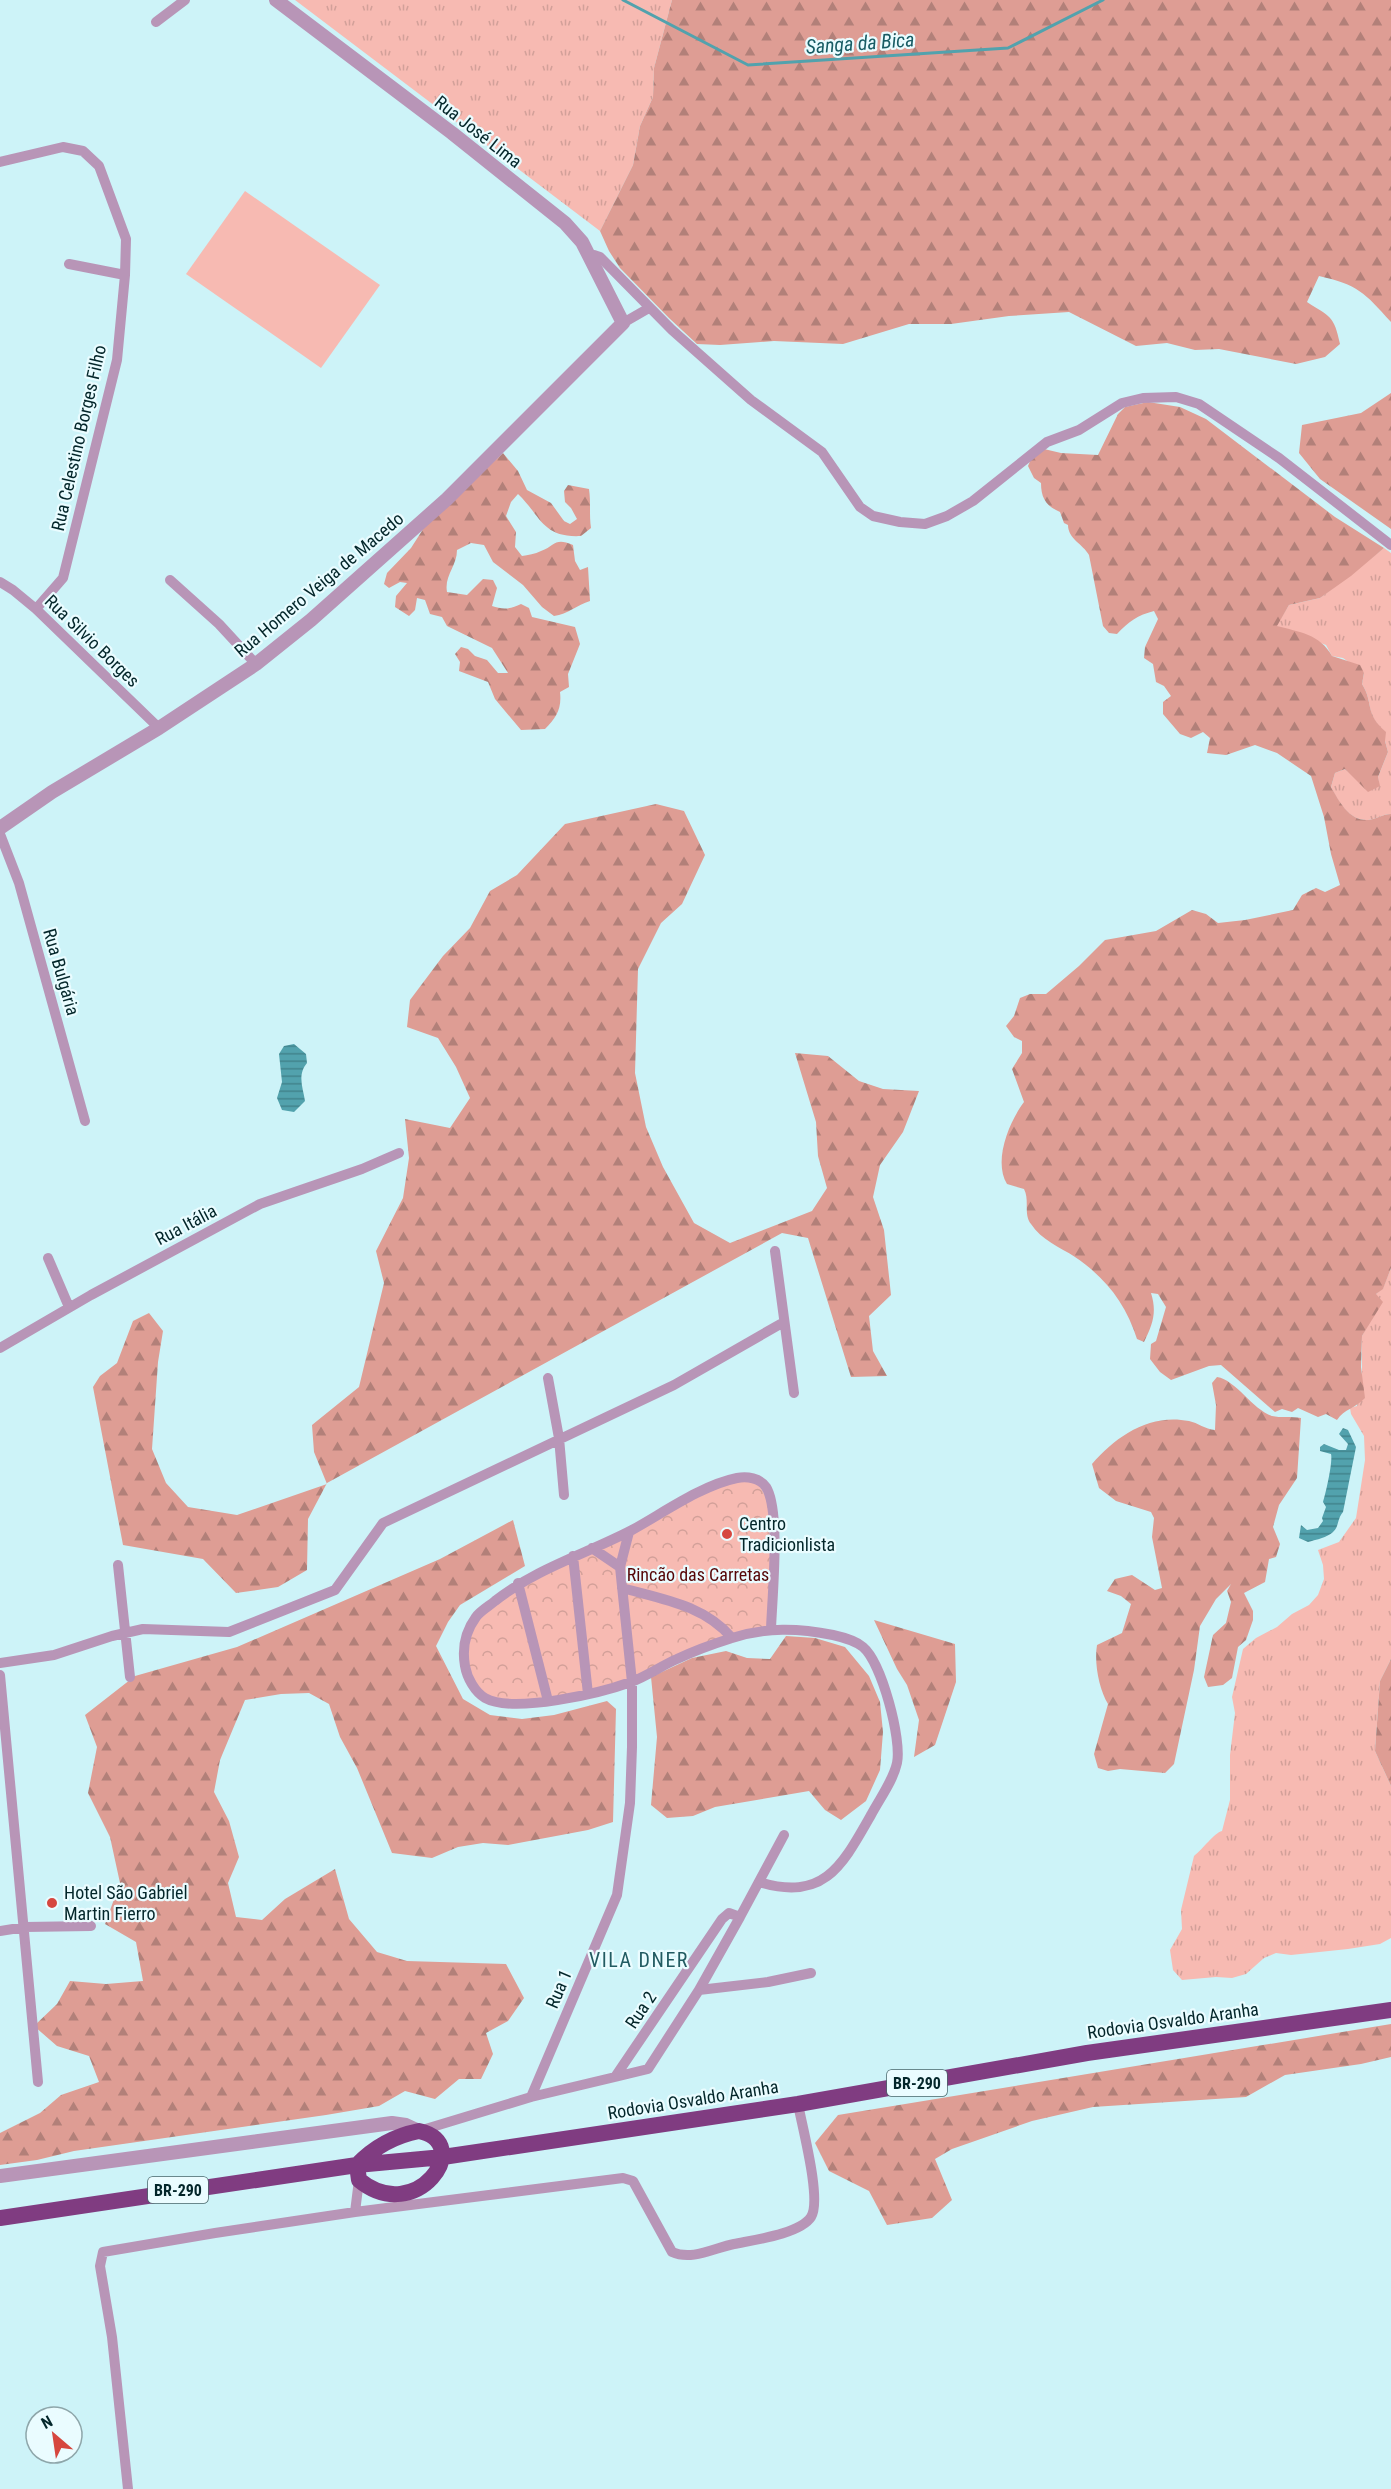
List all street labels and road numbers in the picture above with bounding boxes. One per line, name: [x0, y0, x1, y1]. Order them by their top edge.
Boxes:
street label: Rua José Lima: [431, 91, 526, 172]
street label: Rua Celestino Borges Filho: [47, 343, 110, 533]
street label: Rua Homero Veiga de Macedo: [230, 508, 407, 661]
street label: Rua Silvio Borges: [41, 590, 144, 691]
street label: Rua Bulgária: [39, 926, 84, 1018]
street label: Rua Itália: [152, 1200, 220, 1249]
street label: Rua 1: [541, 1966, 576, 2011]
street label: Rua 2: [621, 1987, 661, 2032]
street label: Rodovia Osvaldo Aranha: [1086, 1998, 1260, 2043]
road number: BR-290: [887, 2070, 947, 2096]
street label: Rodovia Osvaldo Aranha: [606, 2076, 780, 2123]
road number: BR-290: [148, 2177, 208, 2203]

